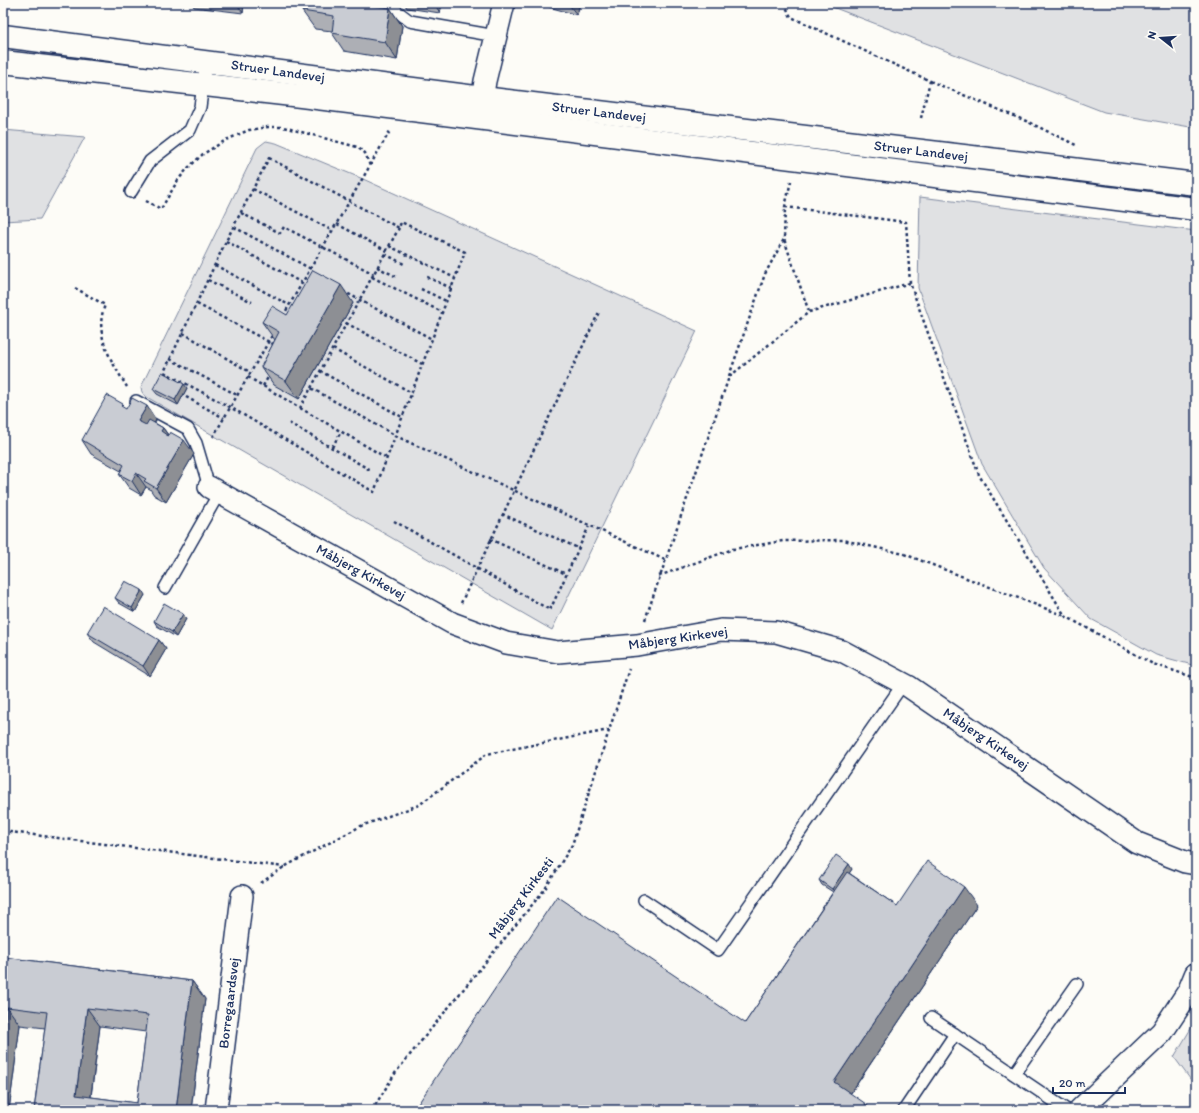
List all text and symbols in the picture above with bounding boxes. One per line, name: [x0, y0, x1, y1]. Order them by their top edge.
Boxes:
north arrow: [1141, 18, 1181, 58]
text: N: [1145, 30, 1159, 41]
street label: Struer Landevej: [230, 56, 326, 86]
street label: Struer Landevej: [551, 98, 647, 126]
street label: Struer Landevej: [873, 137, 969, 165]
street label: Måbjerg Kirkevej: [313, 540, 409, 604]
street label: Måbjerg Kirkevej: [627, 623, 729, 653]
street label: Måbjerg Kirkevej: [940, 704, 1032, 774]
street label: Måbjerg Kirkesti: [485, 854, 557, 942]
street label: Borregaardsvej: [215, 957, 243, 1049]
scale bar: [1053, 1069, 1125, 1095]
text: 20 m: [1059, 1076, 1086, 1090]

